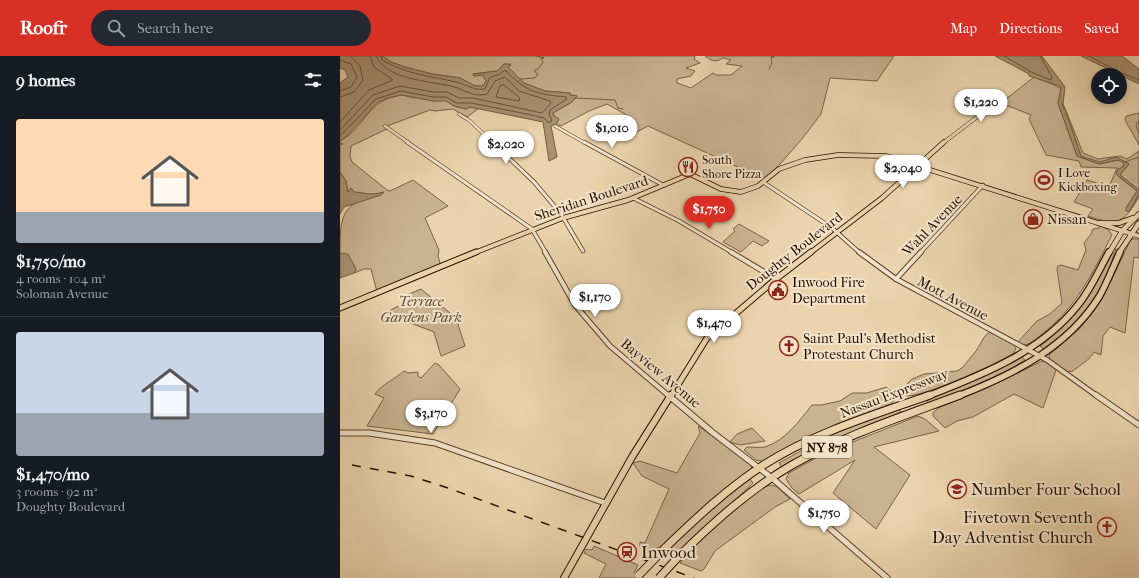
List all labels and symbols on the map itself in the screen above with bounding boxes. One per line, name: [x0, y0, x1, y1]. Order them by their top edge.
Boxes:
pin: $1,220: [948, 89, 1014, 123]
pin: $1,010: [579, 115, 645, 149]
pin: $2,020: [473, 131, 539, 165]
place label: South Shore Pizza: [702, 153, 762, 181]
pin: $2,040: [870, 155, 936, 189]
restaurant icon: South Shore Pizza: [677, 156, 699, 178]
place label: I Love Kickboxing: [1058, 166, 1117, 194]
sports icon: I Love Kickboxing: [1033, 169, 1055, 191]
street label: Sheridan Boulevard: [532, 172, 650, 225]
street label: Wahl Avenue: [898, 191, 966, 260]
pin: $1,750: [676, 196, 742, 230]
street label: Doughty Boulevard: [743, 208, 846, 294]
shop icon: Nissan: [1022, 208, 1044, 230]
place label: Nissan: [1047, 211, 1087, 228]
street label: Mott Avenue: [914, 273, 991, 324]
place label: Inwood Fire Department: [792, 274, 866, 307]
public building icon: Inwood Fire Department: [767, 279, 789, 301]
pin: $1,170: [562, 284, 628, 318]
park label: Terrace Gardens Park: [380, 293, 462, 326]
pin: $1,470: [681, 310, 747, 344]
place label: Saint Paul's Methodist Protestant Church: [803, 330, 936, 363]
street label: Bayview Avenue: [617, 335, 704, 412]
church icon: Saint Paul's Methodist Protestant Church: [778, 335, 800, 357]
street label: Nassau Expressway: [837, 365, 951, 422]
pin: $3,170: [398, 400, 464, 434]
road number: NY 878: [802, 436, 852, 458]
school or university icon: Number Four School: [946, 478, 968, 500]
place label: Number Four School: [971, 479, 1121, 499]
pin: $1,750: [791, 500, 857, 534]
place label: Fivetown Seventh Day Adventist Church: [932, 507, 1093, 547]
church icon: Fivetown Seventh Day Adventist Church: [1096, 516, 1118, 538]
station icon: Inwood: [616, 541, 638, 563]
place label: Inwood: [641, 542, 697, 562]

